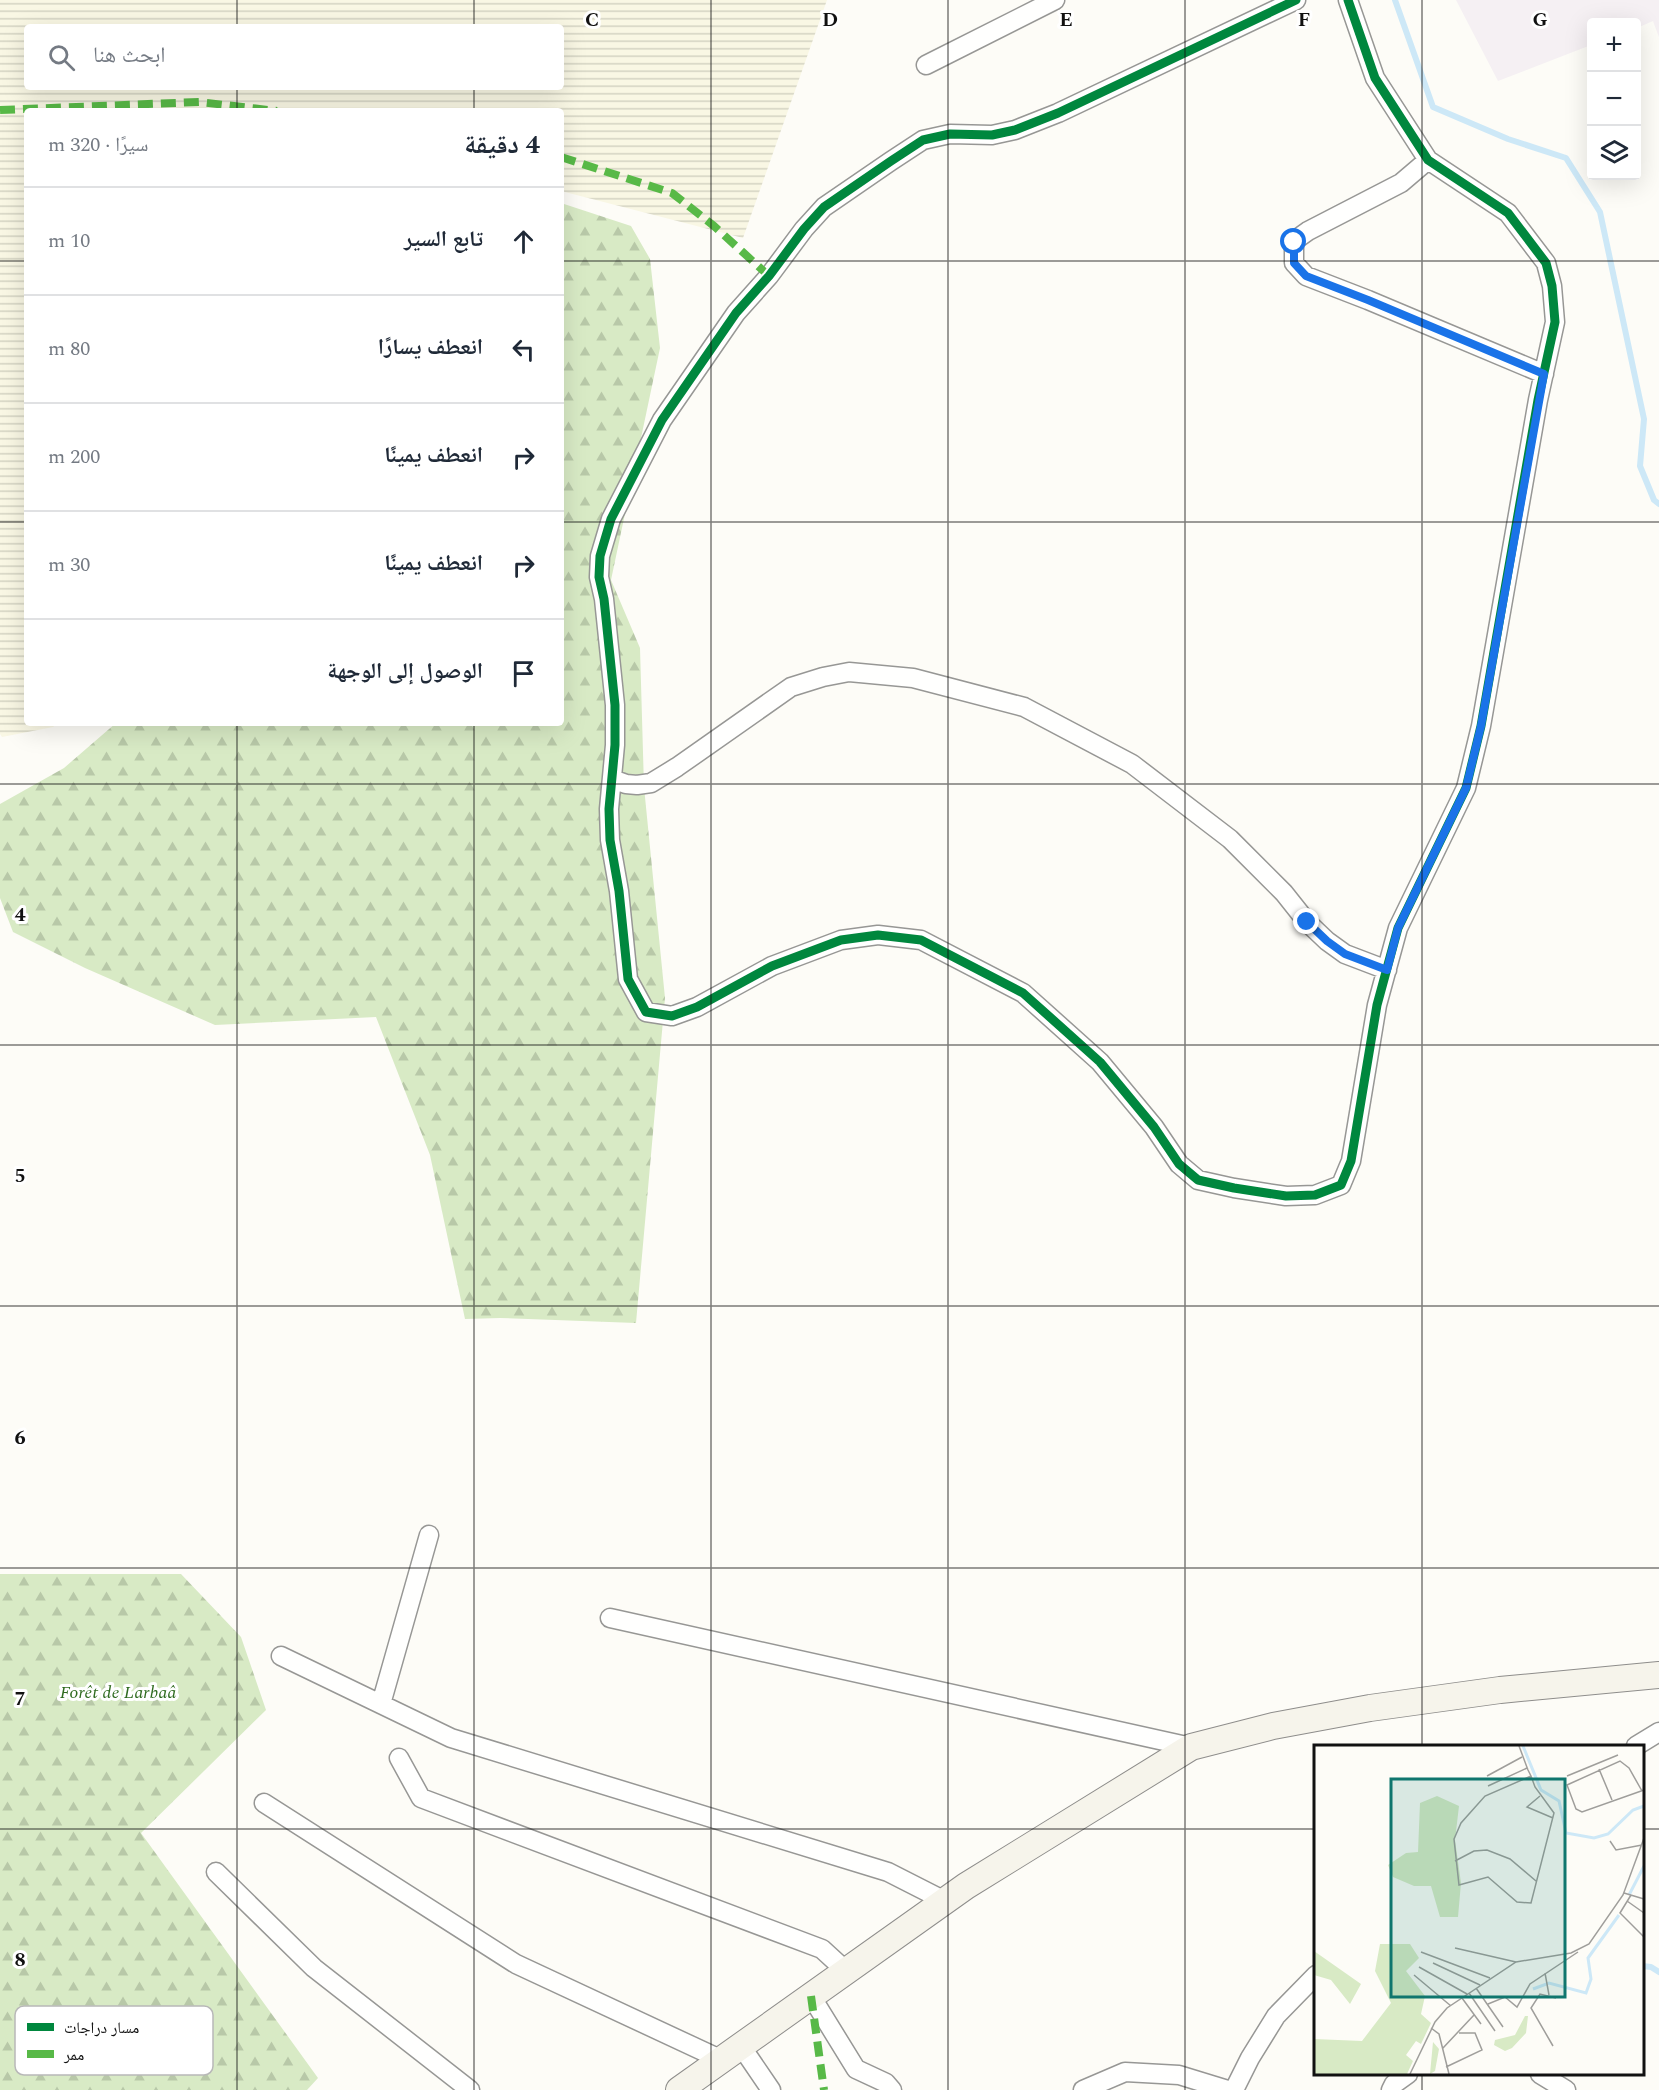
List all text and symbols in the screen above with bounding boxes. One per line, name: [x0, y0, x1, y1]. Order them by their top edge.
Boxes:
text: C: [585, 5, 599, 35]
text: D: [822, 5, 838, 35]
text: E: [1059, 5, 1073, 35]
text: F: [1298, 5, 1310, 35]
text: G: [1532, 5, 1548, 35]
map controls: [1587, 18, 1641, 180]
button: +: [1587, 18, 1641, 72]
search box: [24, 24, 564, 90]
text: ابحث هنا: [93, 39, 166, 72]
icon: search: [45, 41, 78, 74]
button: −: [1587, 72, 1641, 126]
text: 4 دقيقة: [464, 125, 540, 165]
button: layers: [1587, 126, 1641, 180]
text: سيرًا · 320 m: [48, 130, 148, 160]
text: تابع السير: [404, 223, 483, 256]
icon: ahead: [507, 225, 540, 258]
text: 10 m: [48, 226, 90, 256]
route start: [1280, 228, 1306, 254]
text: انعطف يسارًا: [378, 331, 483, 364]
icon: left: [507, 333, 540, 366]
text: 80 m: [48, 334, 90, 364]
text: انعطف يمينًا: [384, 439, 483, 472]
icon: right: [507, 441, 540, 474]
text: 200 m: [48, 442, 100, 472]
text: انعطف يمينًا: [384, 547, 483, 580]
icon: right: [507, 549, 540, 582]
text: 30 m: [48, 550, 90, 580]
text: الوصول إلى الوجهة: [327, 655, 483, 688]
icon: arrive: [507, 657, 540, 690]
text: 4: [14, 900, 26, 930]
route end: [1293, 908, 1319, 934]
text: 5: [14, 1161, 26, 1191]
text: 6: [14, 1423, 26, 1453]
park label: Forêt de Larbaâ: [60, 1679, 176, 1706]
text: 7: [14, 1684, 26, 1714]
inset map: [1314, 1745, 1644, 2075]
text: 8: [14, 1945, 26, 1975]
legend: [15, 2006, 213, 2075]
text: مسار دراجات: [64, 2016, 139, 2040]
text: ممر: [63, 2043, 84, 2067]

